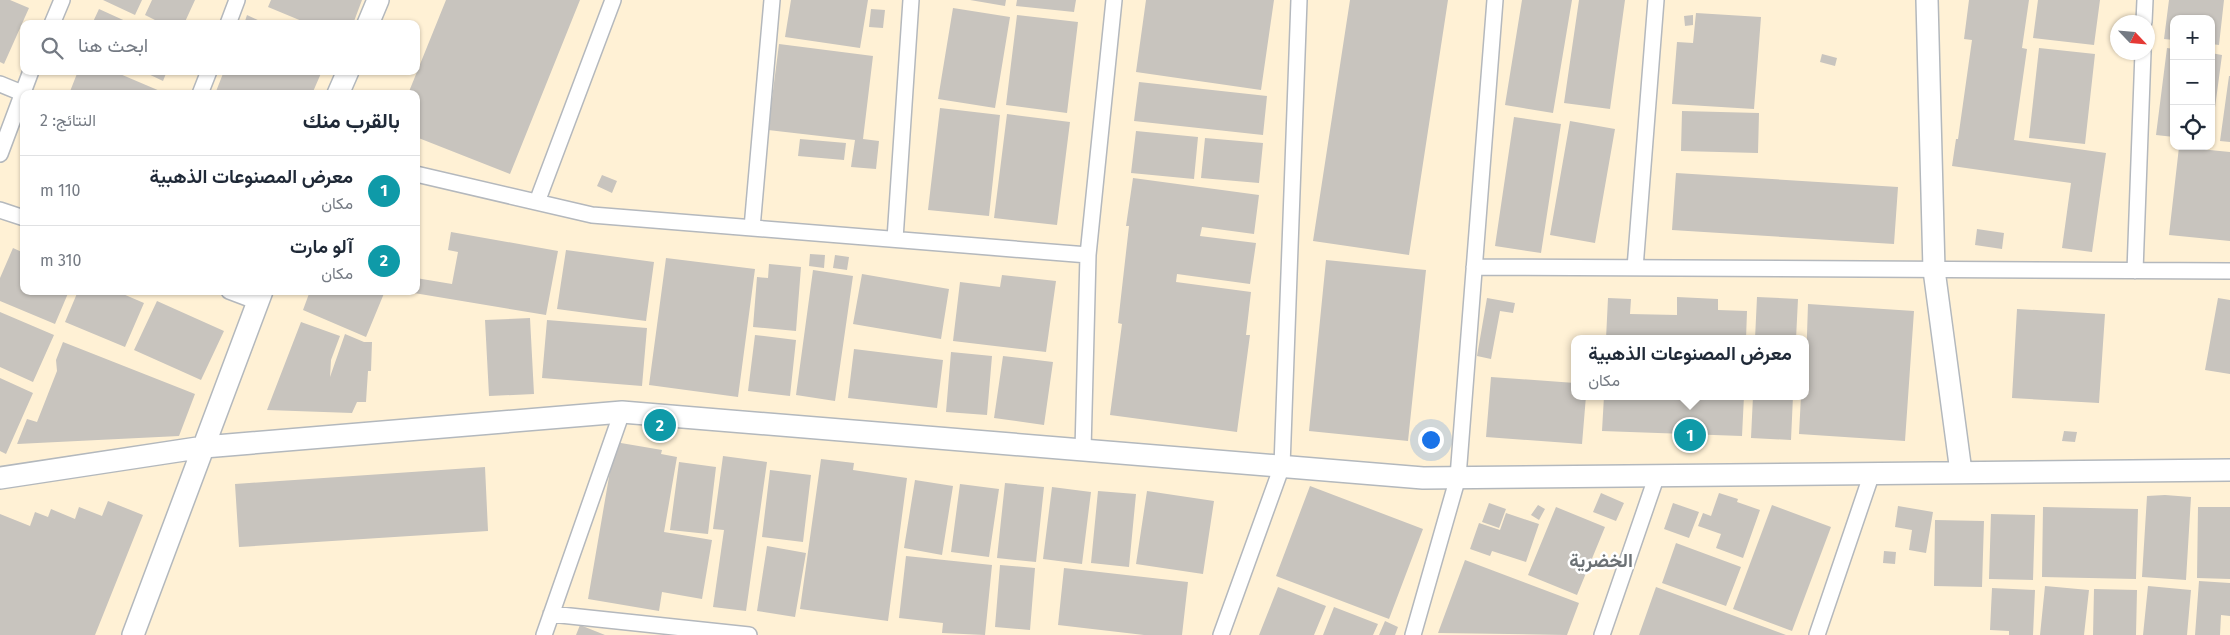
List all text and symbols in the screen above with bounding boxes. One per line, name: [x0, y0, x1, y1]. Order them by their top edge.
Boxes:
north arrow: [2110, 15, 2155, 60]
map controls: [2170, 15, 2215, 150]
button: +: [2170, 15, 2215, 60]
search box: [20, 20, 420, 75]
icon: search: [38, 34, 66, 62]
text: ابحث هنا: [78, 34, 148, 57]
button: −: [2170, 60, 2215, 105]
button: locate: [2170, 105, 2215, 150]
text: بالقرب منك: [303, 108, 400, 134]
text: النتائج: 2: [40, 111, 96, 130]
text: معرض المصنوعات الذهبية: [150, 165, 353, 188]
text: 110 m: [40, 181, 81, 200]
text: 1: [380, 181, 388, 200]
text: مكان: [321, 194, 353, 213]
text: آلو مارت: [290, 235, 353, 258]
text: 310 m: [40, 251, 81, 270]
text: 2: [380, 251, 388, 270]
text: مكان: [321, 264, 353, 283]
popup: [1571, 335, 1809, 400]
text: معرض المصنوعات الذهبية: [1588, 342, 1792, 365]
text: مكان: [1588, 371, 1620, 390]
pin: 2: [644, 406, 676, 444]
pin: 1: [1674, 416, 1706, 454]
your location: [1418, 427, 1444, 453]
district label: الخضرية: [1569, 549, 1633, 573]

